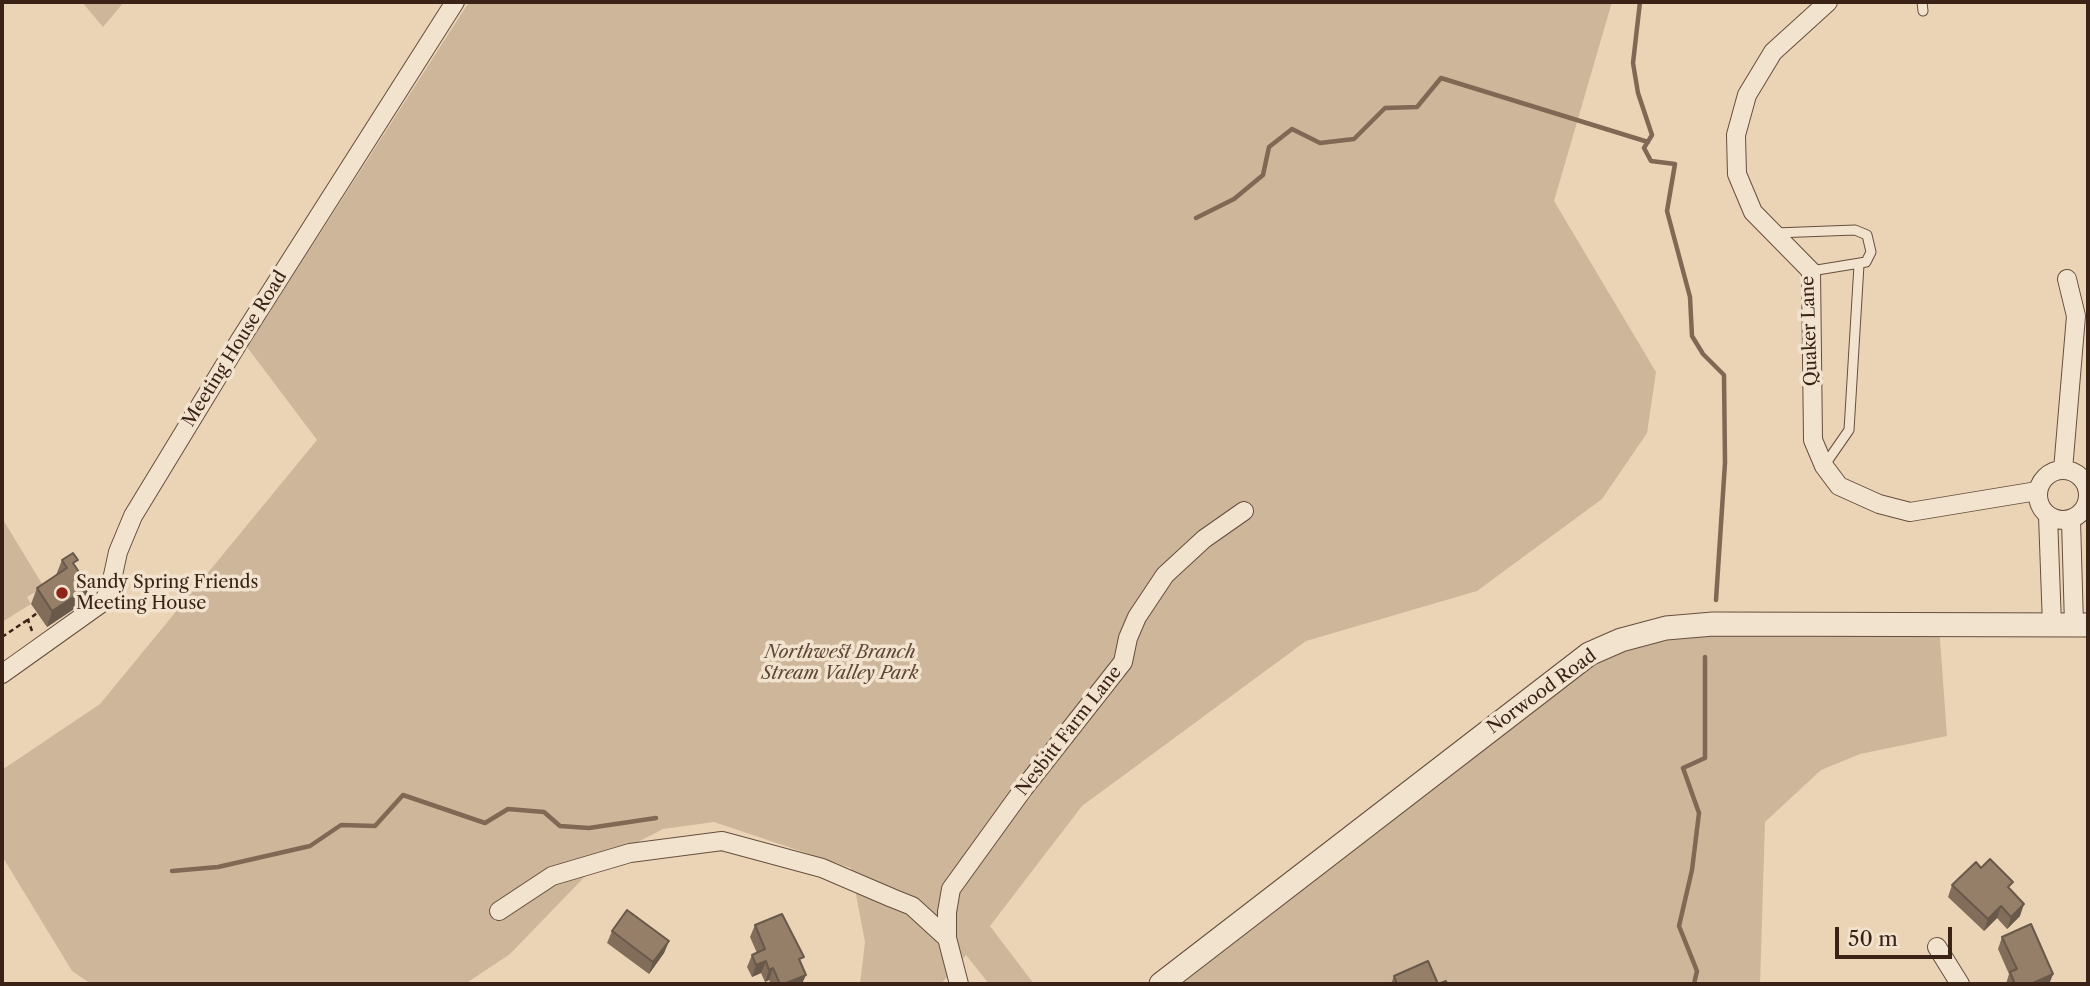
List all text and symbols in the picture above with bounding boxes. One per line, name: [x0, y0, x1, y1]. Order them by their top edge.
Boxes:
street label: Meeting House Road: [178, 267, 292, 431]
street label: Quaker Lane: [1797, 275, 1823, 387]
place label: Sandy Spring Friends Meeting House: [76, 572, 258, 614]
marker: Sandy Spring Friends Meeting House: [54, 585, 70, 601]
park label: Northwest Branch Stream Valley Park: [761, 642, 919, 684]
street label: Norwood Road: [1483, 645, 1601, 739]
street label: Nesbitt Farm Lane: [1012, 662, 1126, 800]
scale bar: [1838, 912, 1955, 956]
text: 50 m: [1848, 926, 1898, 951]

